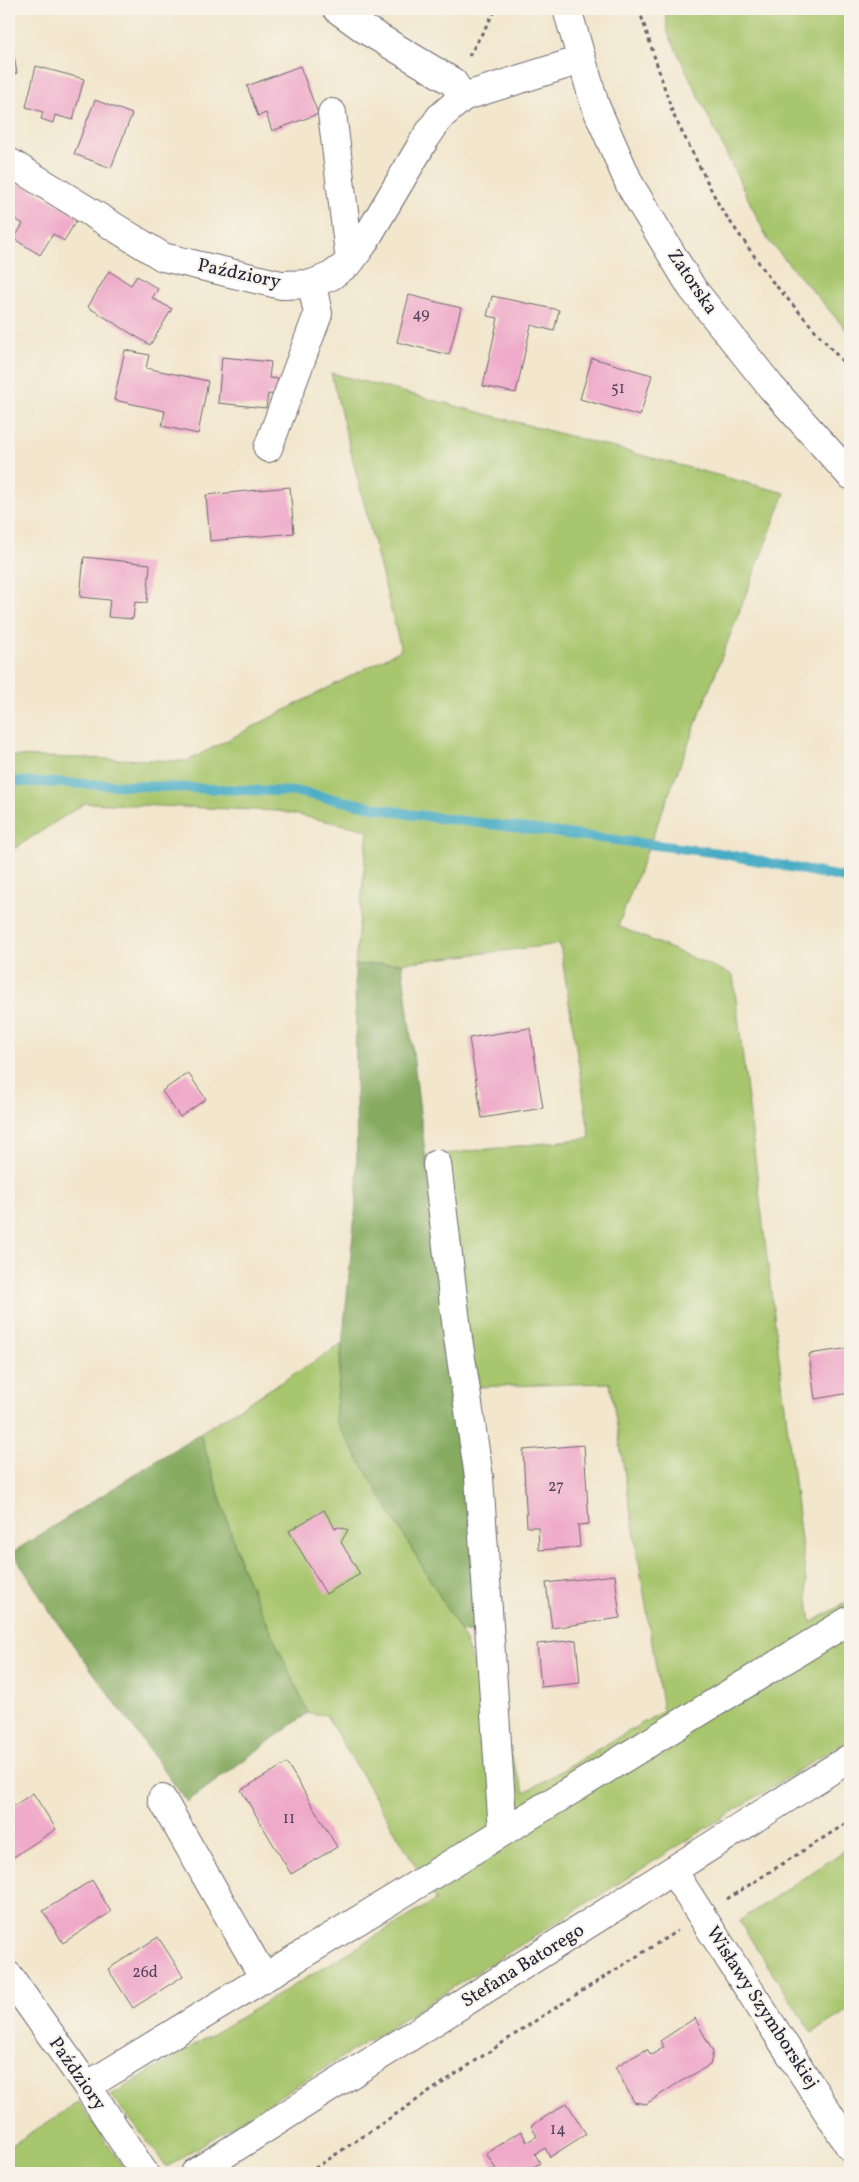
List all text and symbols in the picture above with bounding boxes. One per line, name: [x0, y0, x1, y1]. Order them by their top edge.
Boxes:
street label: Zatorska: [661, 244, 723, 320]
street label: Paździory: [195, 253, 283, 295]
house number: 49: [412, 304, 430, 326]
house number: 51: [611, 378, 625, 400]
house number: 27: [548, 1476, 564, 1498]
house number: 11: [283, 1808, 295, 1830]
street label: Stefana Batorego: [456, 1918, 590, 2014]
street label: Wisławy Szymborskiej: [700, 1922, 824, 2094]
house number: 26d: [132, 1962, 158, 1984]
street label: Paździory: [42, 2032, 112, 2116]
house number: 14: [550, 2119, 566, 2141]

